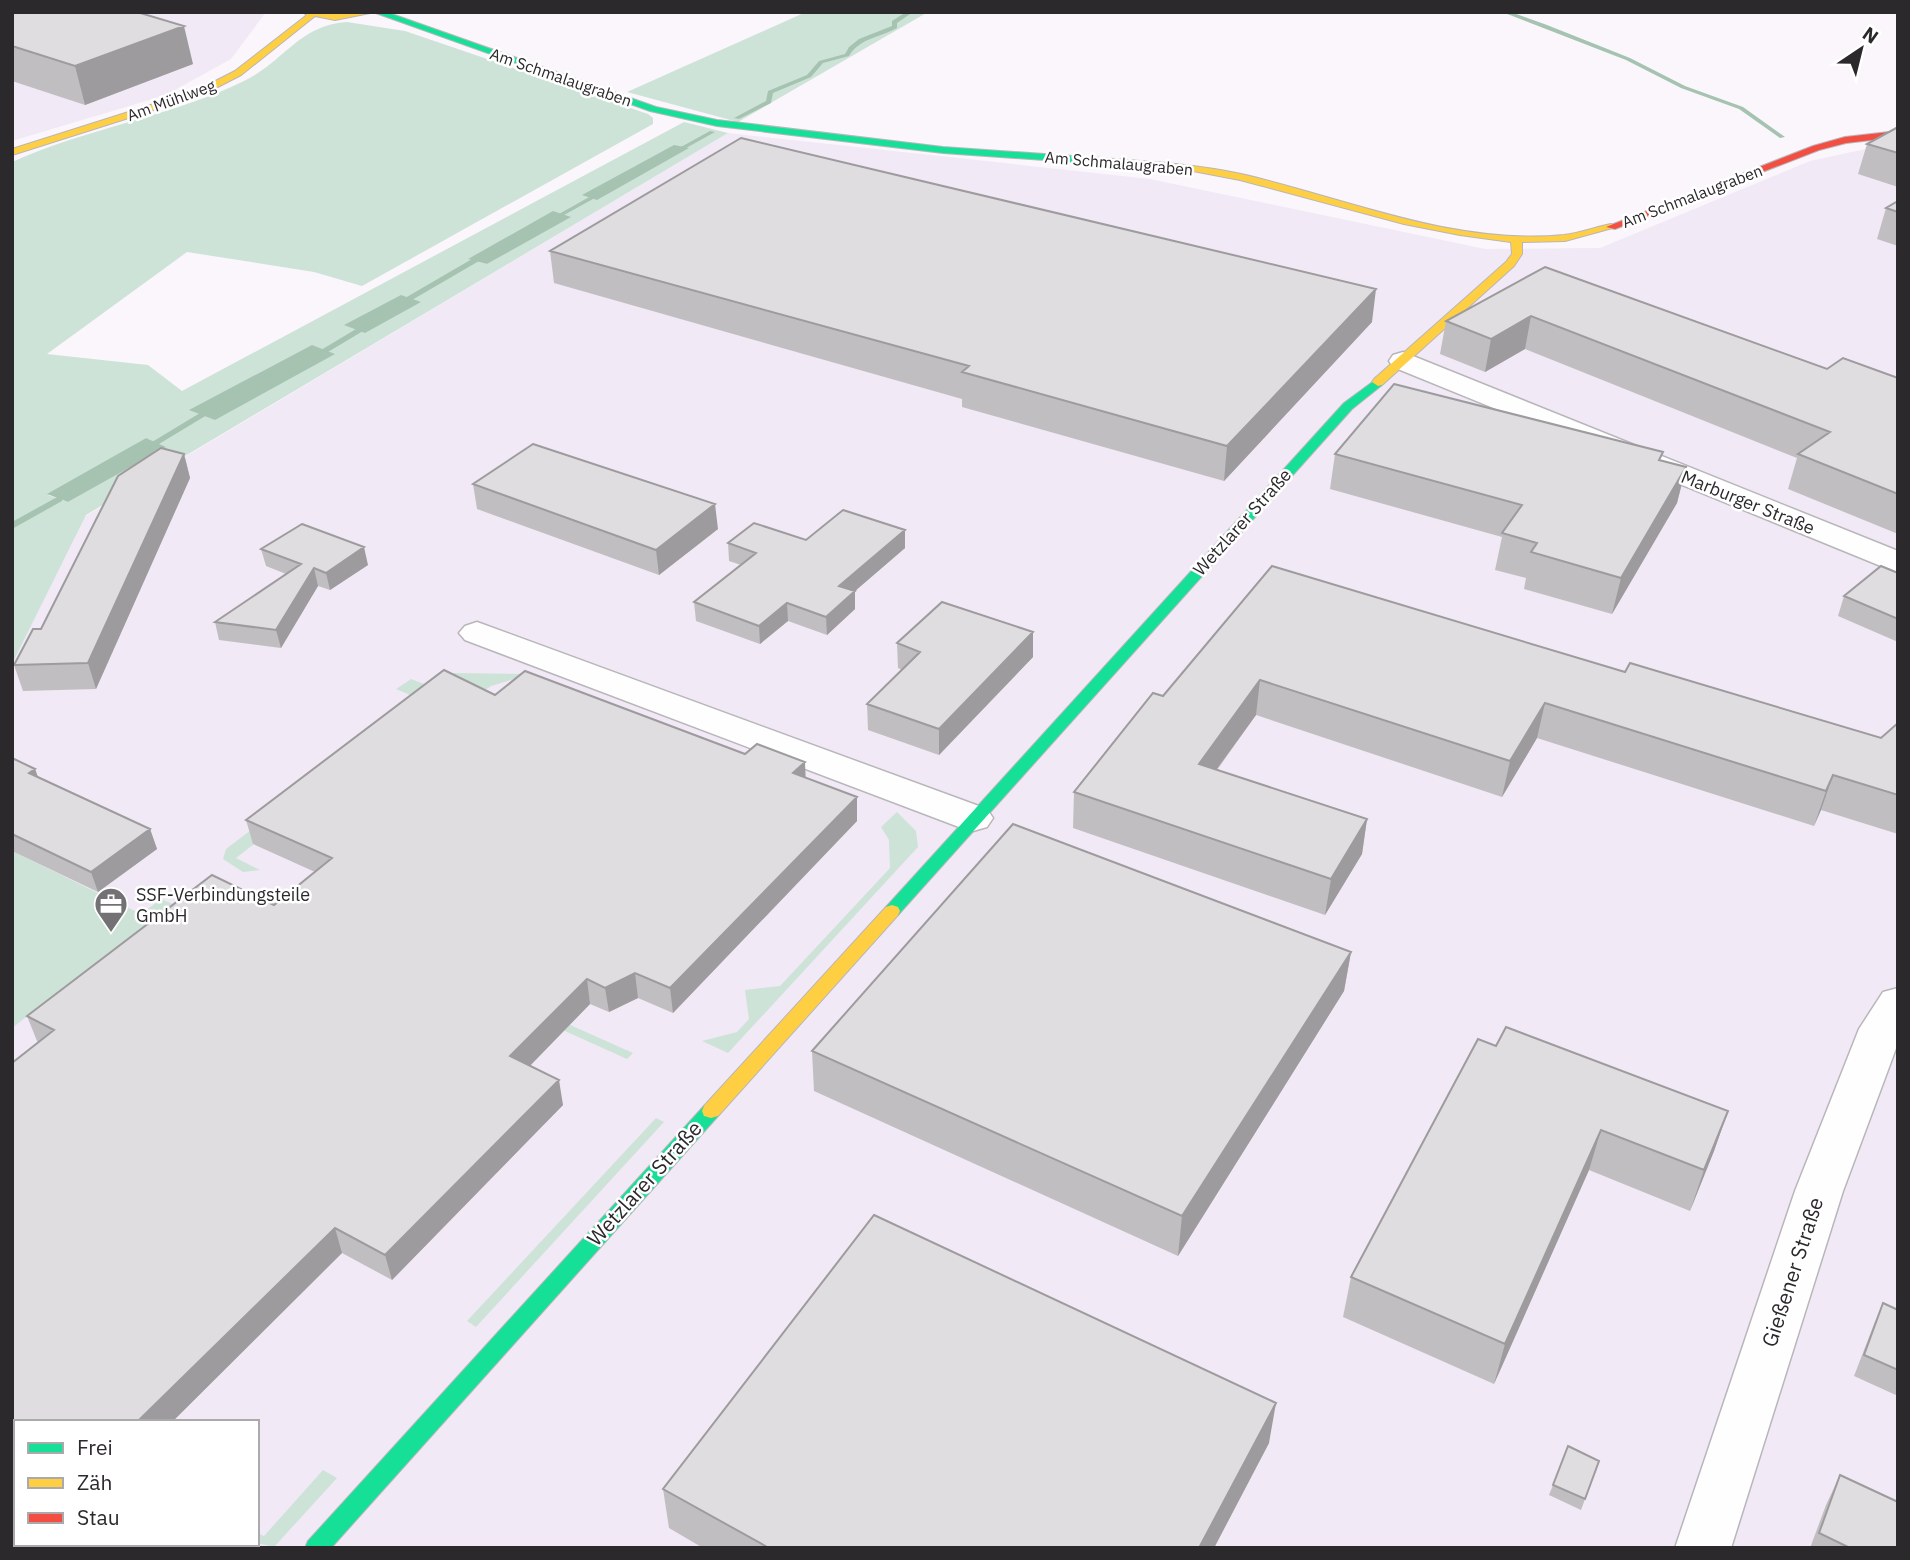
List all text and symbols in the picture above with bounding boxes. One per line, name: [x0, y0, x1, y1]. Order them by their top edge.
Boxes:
north arrow: [1826, 14, 1896, 84]
text: N: [1858, 21, 1883, 49]
street label: Am Schmalaugraben: [487, 43, 635, 111]
street label: Am Mühlweg: [124, 75, 219, 125]
street label: Am Schmalaugraben: [1044, 147, 1194, 179]
street label: Am Schmalaugraben: [1619, 160, 1765, 232]
street label: Wetzlarer Straße: [1188, 464, 1296, 580]
street label: Marburger Straße: [1678, 465, 1818, 539]
place label: SSF-Verbindungsteile GmbH: [136, 883, 310, 927]
office icon: SSF-Verbindungsteile GmbH: [92, 885, 130, 934]
street label: Wetzlarer Straße: [580, 1114, 708, 1252]
street label: Gießener Straße: [1755, 1194, 1829, 1350]
legend: [14, 1420, 259, 1546]
text: Frei: [77, 1433, 113, 1461]
text: Zäh: [77, 1468, 112, 1496]
text: Stau: [77, 1503, 120, 1531]

